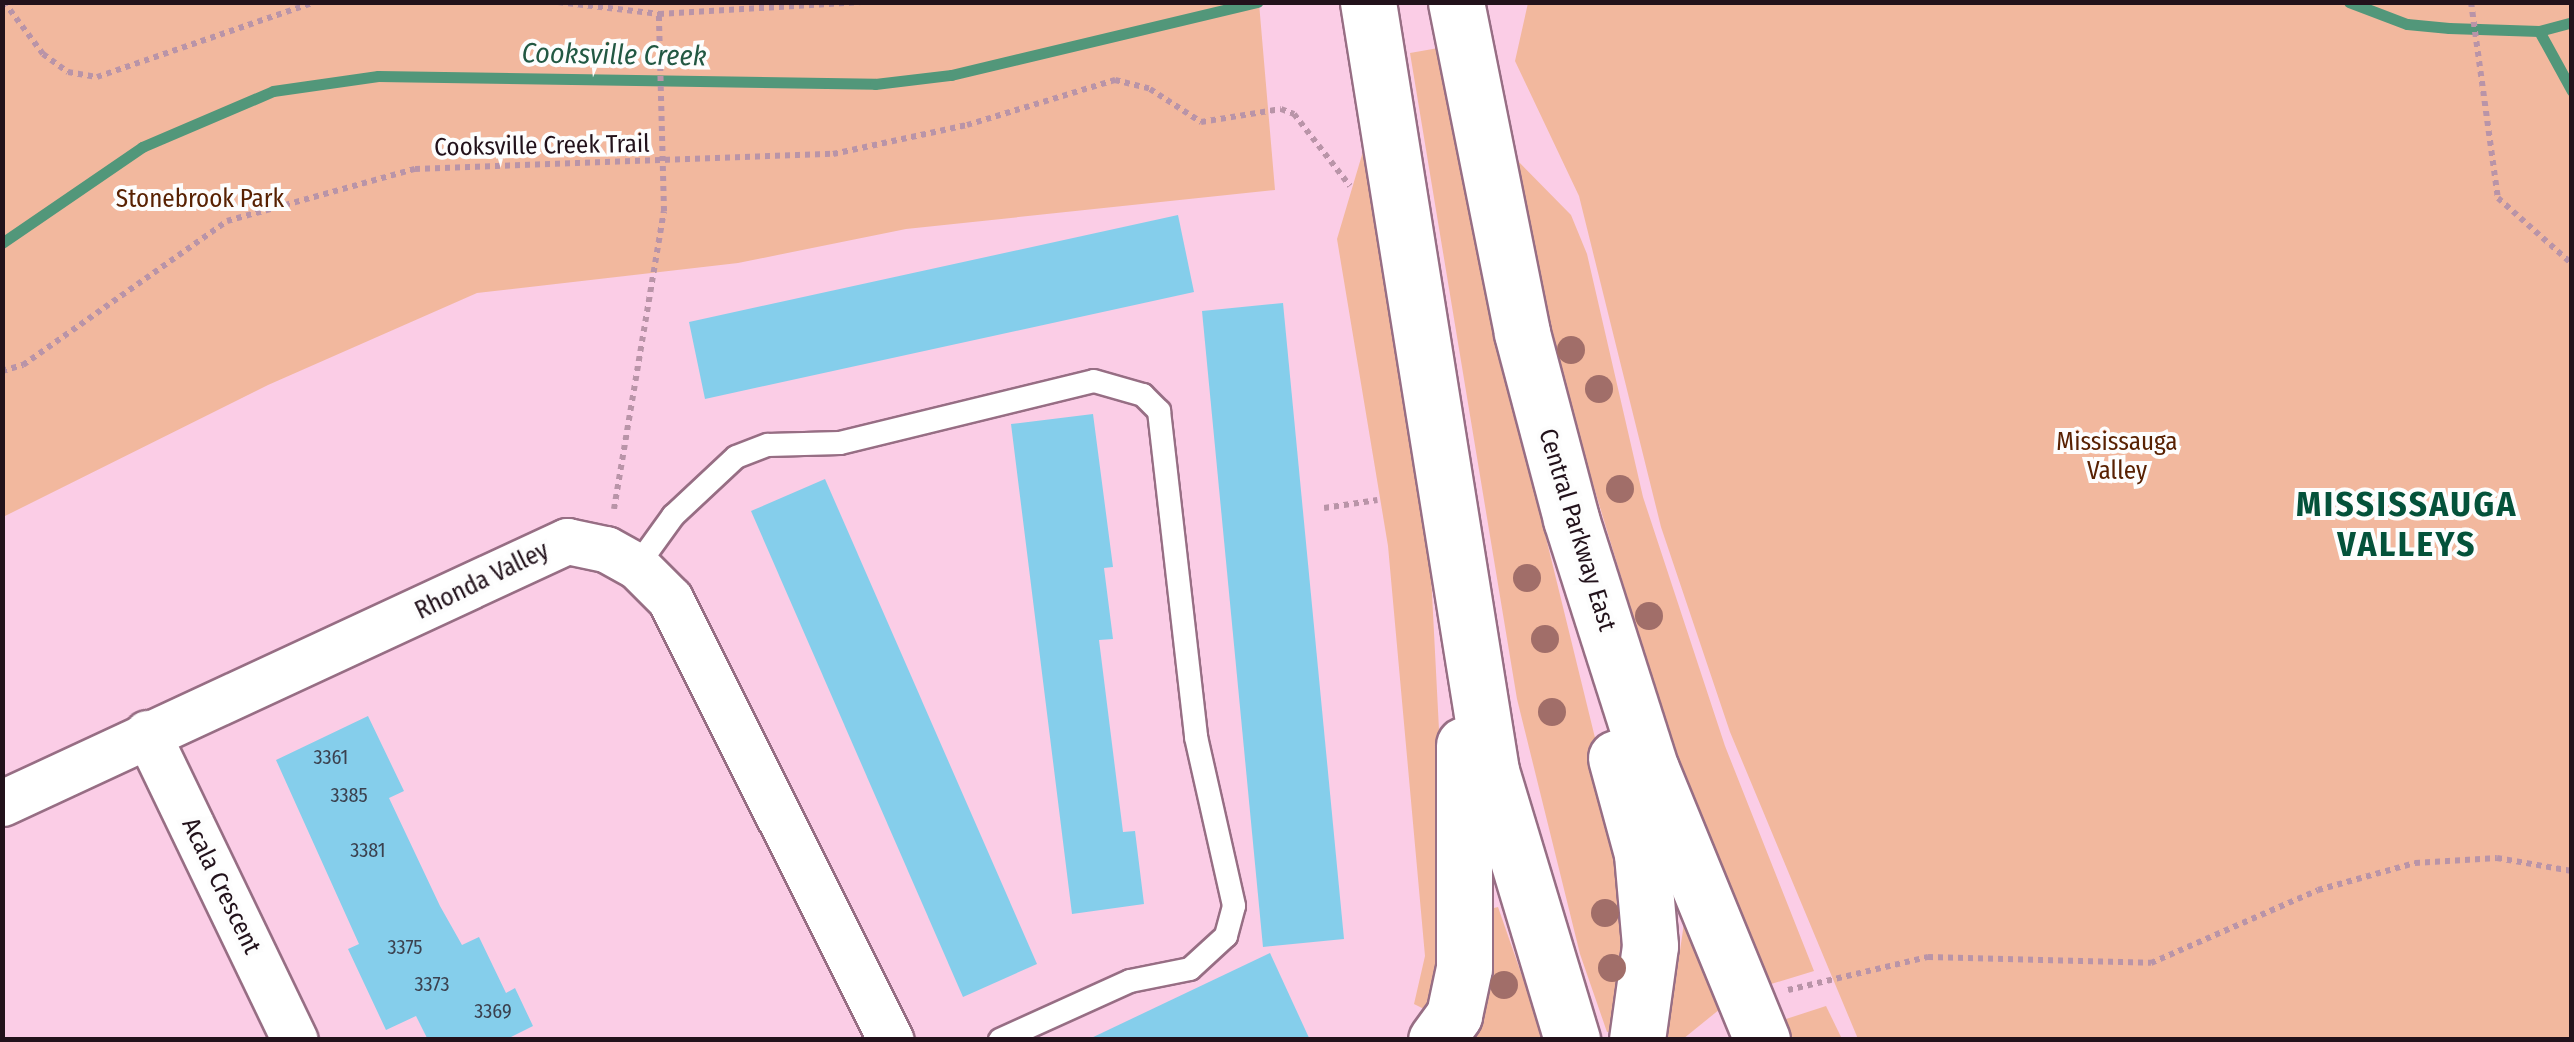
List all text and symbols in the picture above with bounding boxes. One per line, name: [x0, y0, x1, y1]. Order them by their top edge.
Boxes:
water label: Cooksville Creek: [521, 37, 707, 73]
street label: Cooksville Creek Trail: [434, 129, 650, 163]
park label: Stonebrook Park: [116, 184, 284, 214]
street label: Central Parkway East: [1532, 425, 1622, 635]
park label: Mississauga Valley: [2056, 428, 2178, 487]
district label: MISSISSAUGA VALLEYS: [2296, 483, 2518, 565]
street label: Rhonda Valley: [410, 536, 554, 626]
house number: 3361: [314, 745, 348, 769]
house number: 3385: [330, 783, 368, 807]
street label: Acala Crescent: [175, 813, 267, 959]
house number: 3381: [350, 838, 386, 862]
house number: 3375: [388, 935, 422, 959]
house number: 3373: [415, 972, 449, 996]
house number: 3369: [474, 999, 512, 1023]

